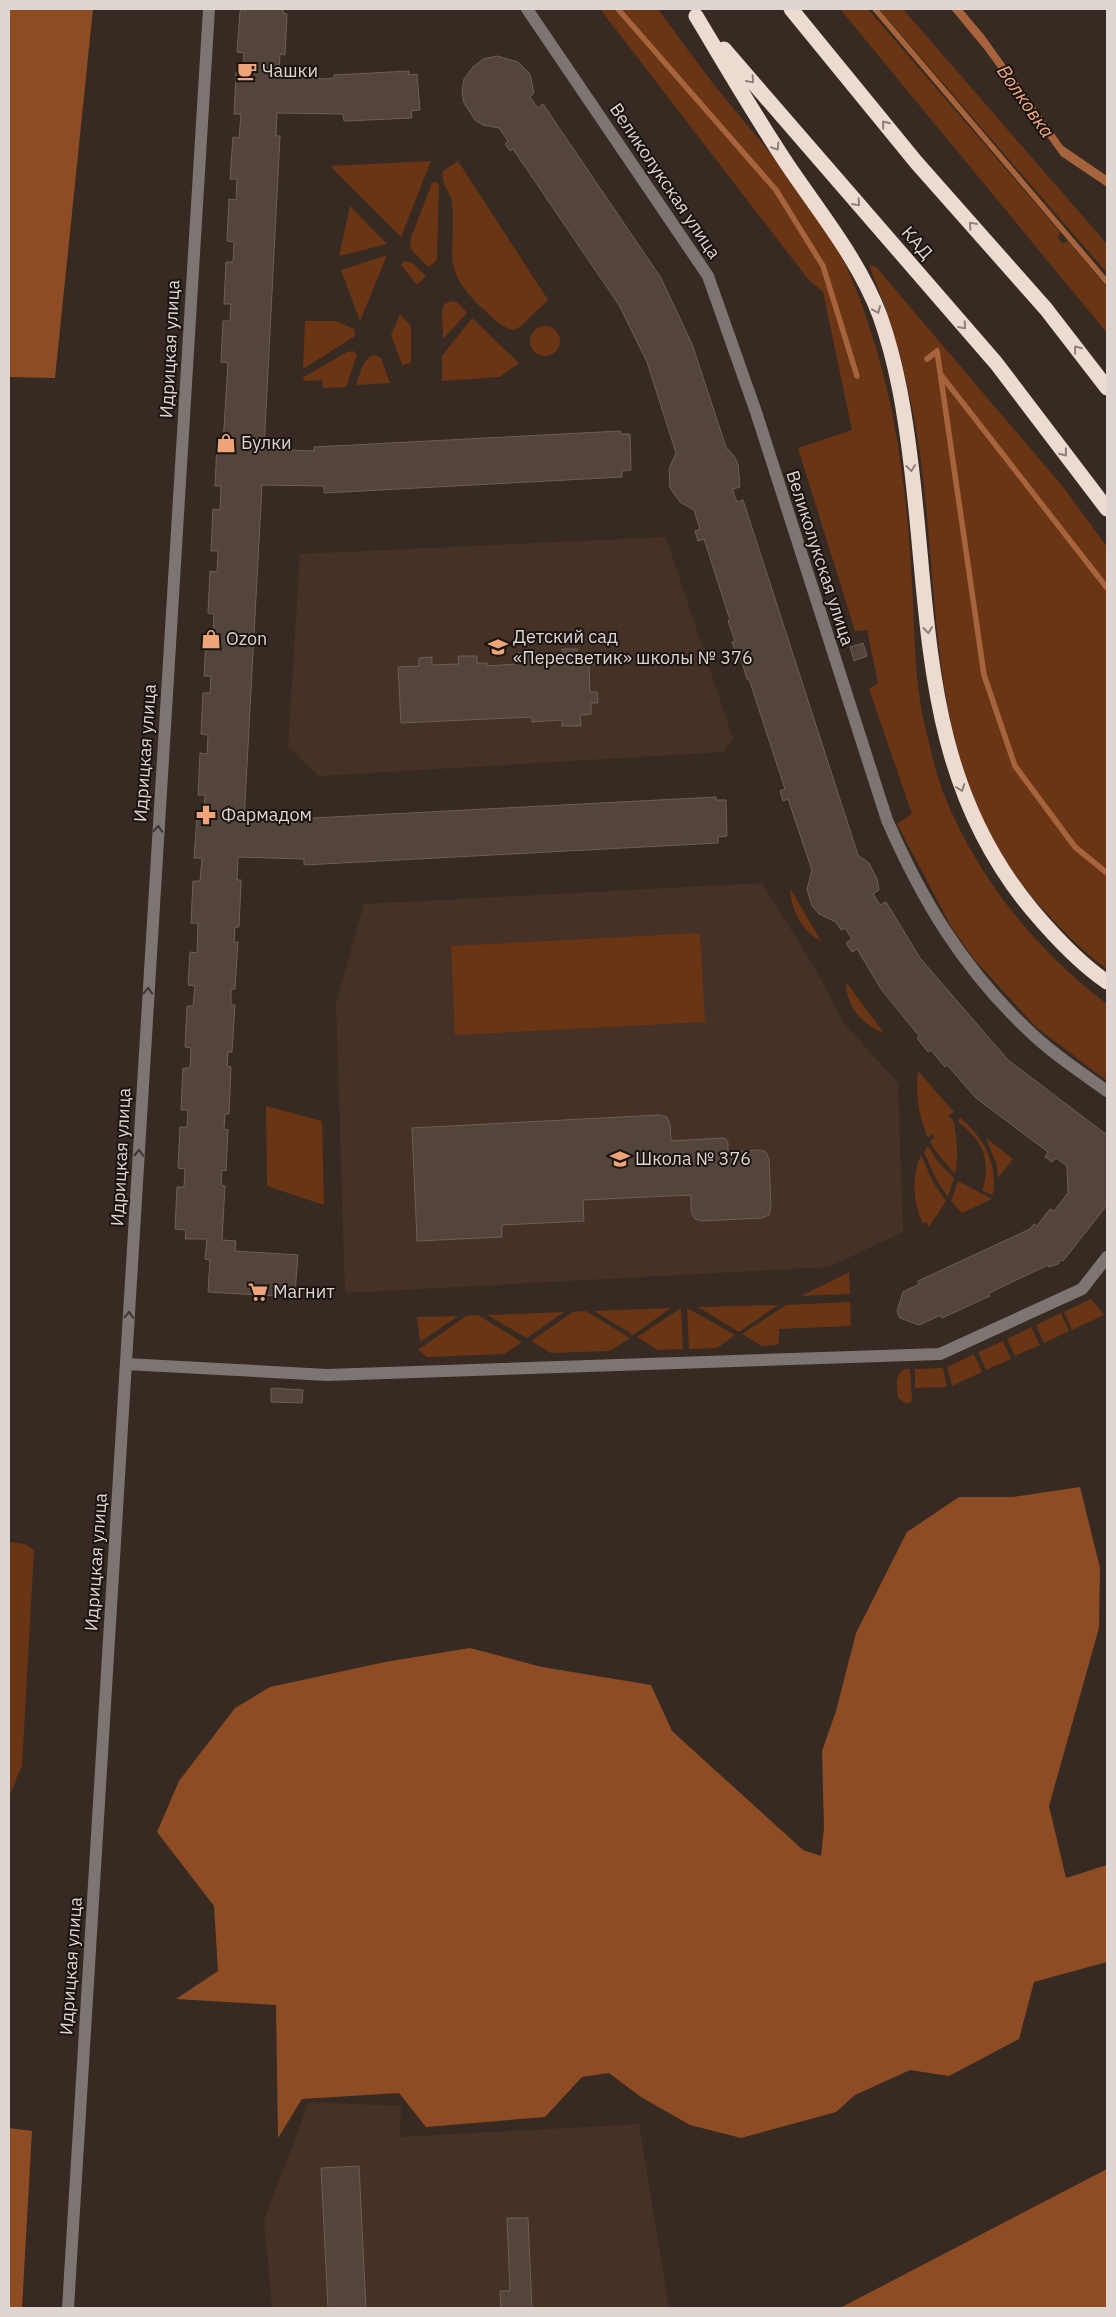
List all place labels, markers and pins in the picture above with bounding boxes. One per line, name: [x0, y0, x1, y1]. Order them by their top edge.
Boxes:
place label: Чашки: [262, 59, 318, 82]
cafe icon: Чашки: [236, 60, 258, 82]
place label: Булки: [241, 431, 292, 454]
shop icon: Булки: [215, 432, 237, 454]
place label: Детский сад «Пересветик» школы № 376: [513, 625, 753, 669]
place label: Ozon: [226, 627, 267, 650]
shop icon: Ozon: [200, 628, 222, 650]
school or university icon: Детский сад «Пересветик» школы № 376: [487, 636, 509, 658]
place label: Фармадом: [221, 803, 312, 826]
pharmacy icon: Фармадом: [195, 804, 217, 826]
place label: Школа № 376: [635, 1147, 751, 1170]
school or university icon: Школа № 376: [609, 1148, 631, 1170]
place label: Магнит: [273, 1280, 335, 1303]
supermarket icon: Магнит: [247, 1281, 269, 1303]

